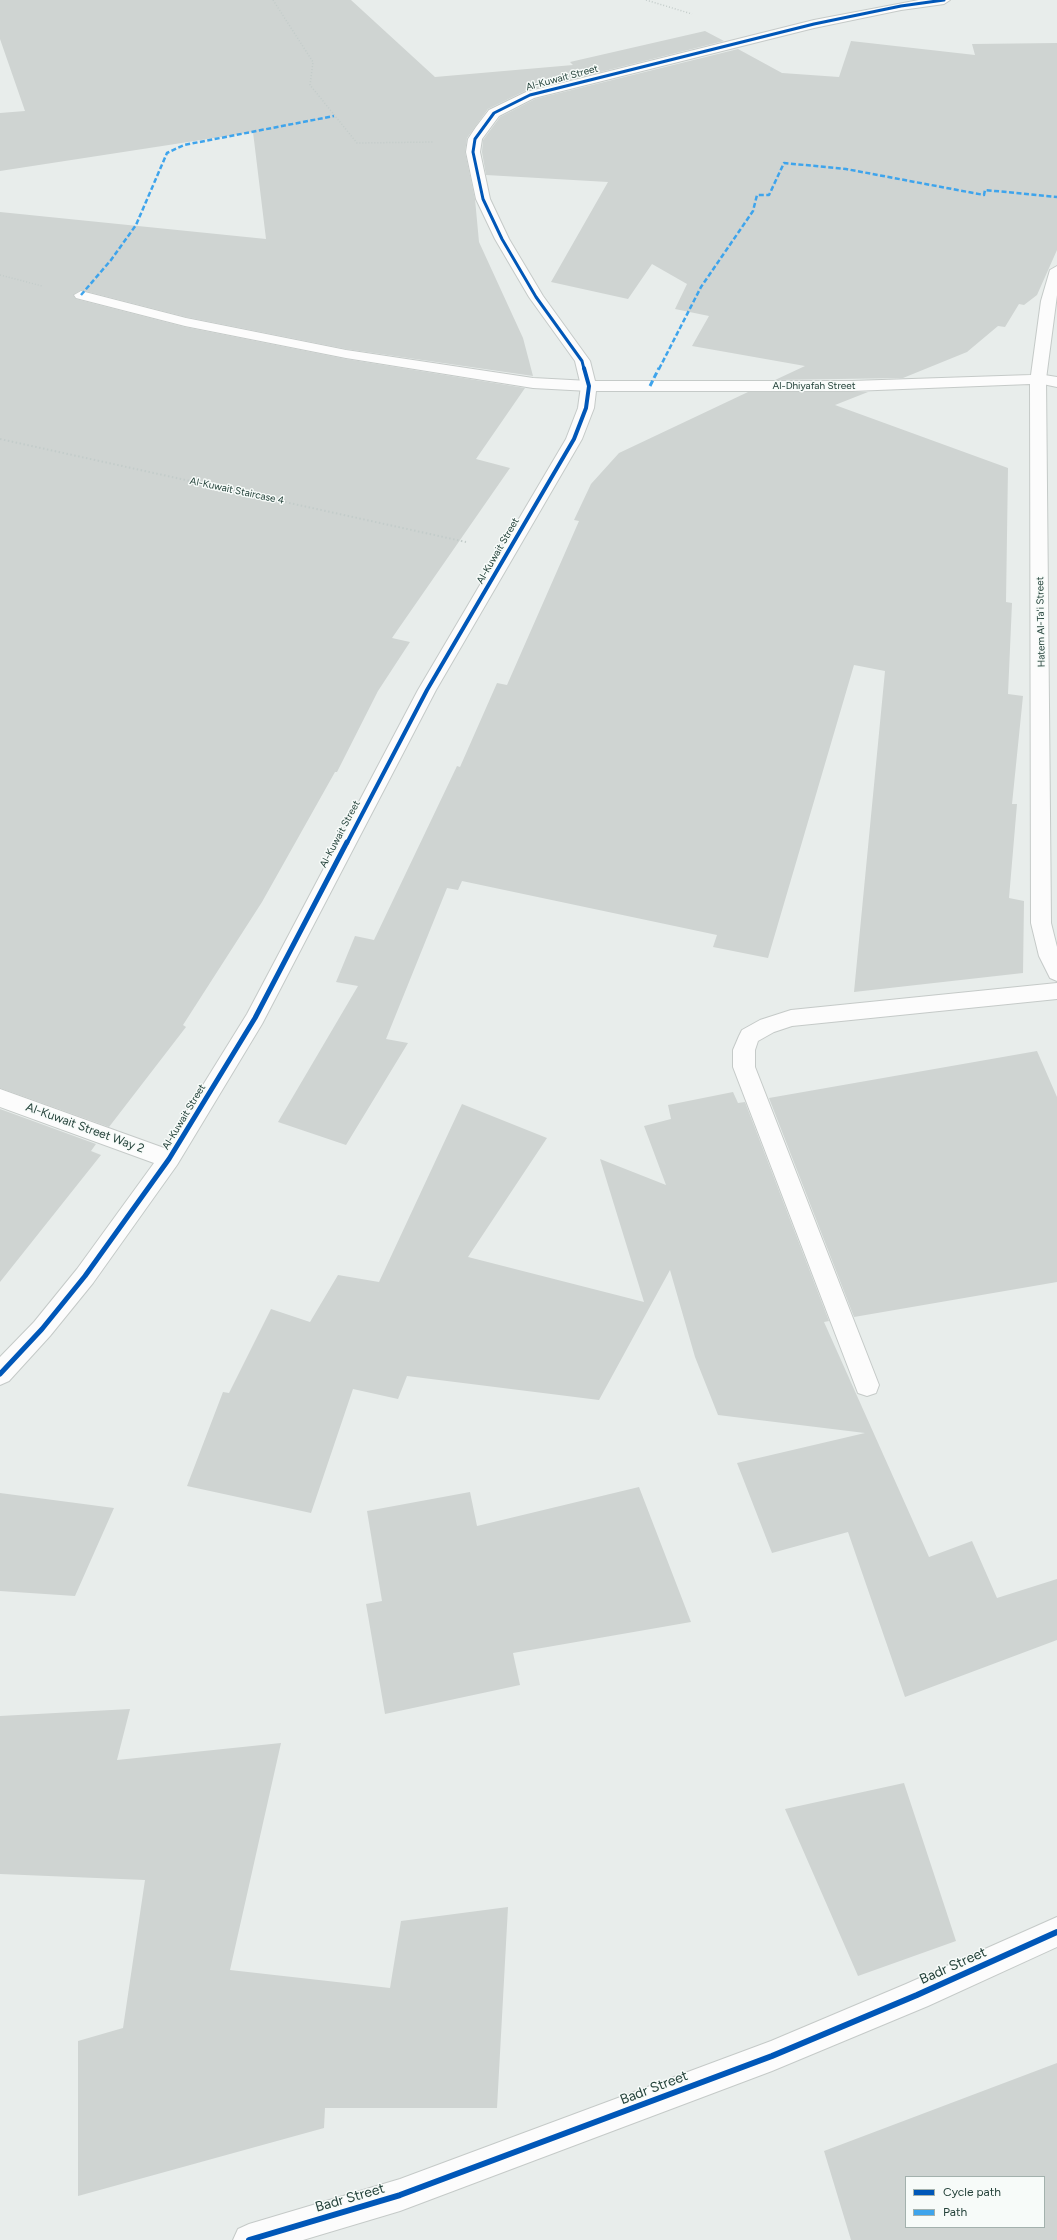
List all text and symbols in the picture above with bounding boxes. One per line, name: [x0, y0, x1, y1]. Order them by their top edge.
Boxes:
street label: Al-Kuwait Street: [525, 63, 599, 93]
street label: Al-Dhiyafah Street: [773, 380, 855, 392]
street label: Al-Kuwait Staircase 4: [189, 475, 285, 507]
street label: Al-Kuwait Street: [474, 516, 522, 586]
street label: Hatem Al-Ta'i Street: [1034, 577, 1048, 667]
street label: Al-Kuwait Street: [317, 798, 363, 870]
street label: Al-Kuwait Street: [160, 1082, 208, 1152]
street label: Al-Kuwait Street Way 2: [24, 1100, 146, 1156]
street label: Badr Street: [917, 1944, 989, 1988]
street label: Badr Street: [618, 2067, 690, 2109]
legend: [905, 2176, 1045, 2228]
street label: Badr Street: [313, 2180, 387, 2216]
text: Cycle path: [943, 2185, 1001, 2199]
text: Path: [943, 2205, 967, 2219]

